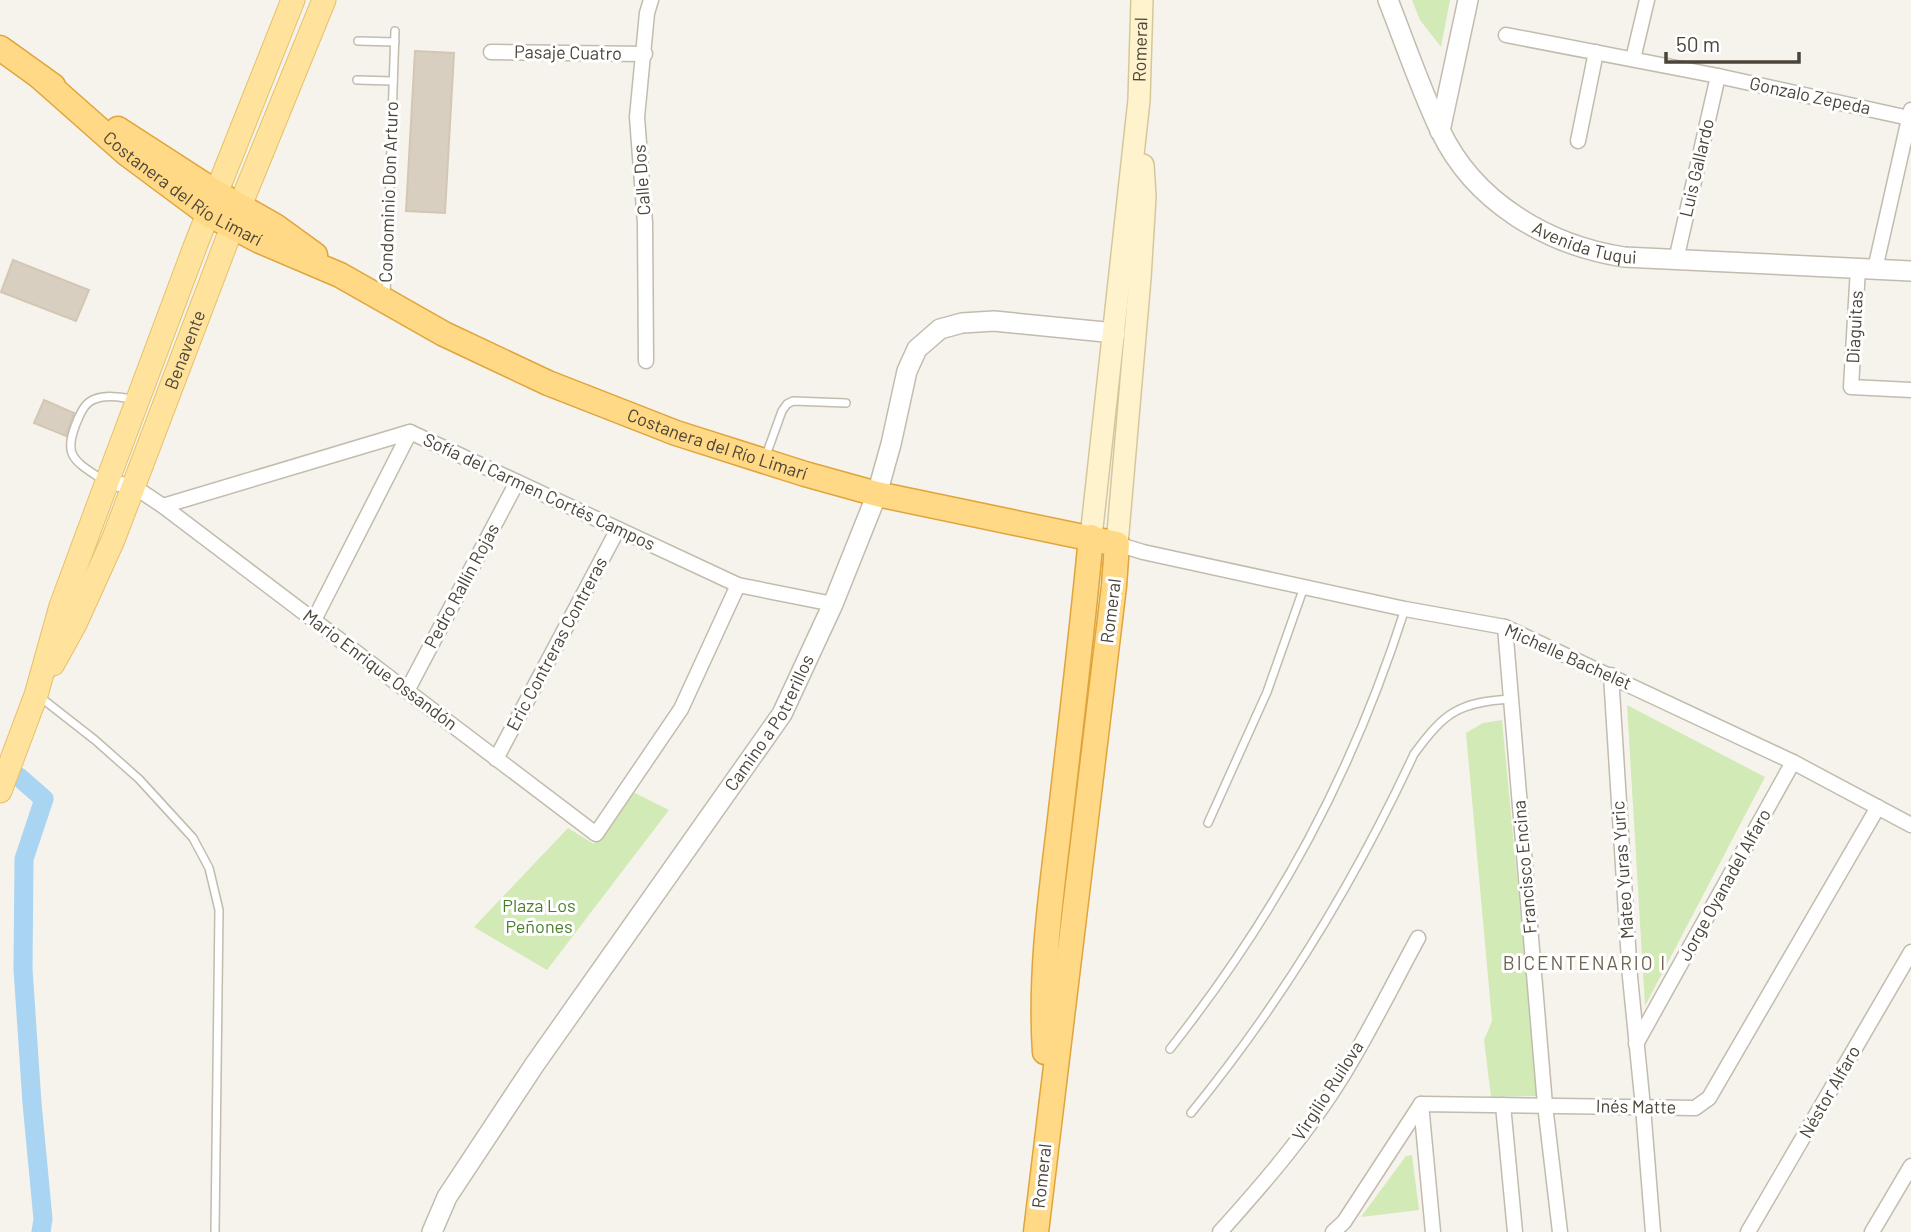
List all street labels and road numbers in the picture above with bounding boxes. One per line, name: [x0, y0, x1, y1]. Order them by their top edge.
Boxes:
street label: Romeral: [1128, 17, 1151, 82]
street label: Pasaje Cuatro: [514, 40, 622, 64]
street label: Gonzalo Zepeda: [1748, 71, 1873, 119]
street label: Condominio Don Arturo: [374, 101, 402, 283]
street label: Luis Gallardo: [1674, 116, 1718, 219]
street label: Costanera del Río Limarí: [99, 126, 266, 250]
street label: Calle Dos: [628, 144, 654, 216]
street label: Avenida Tuqui: [1529, 216, 1637, 268]
street label: Diaguitas: [1841, 290, 1867, 364]
street label: Benavente: [159, 307, 209, 393]
street label: Costanera del Río Limarí: [624, 403, 810, 484]
street label: Sofía del Carmen Cortés Campos: [420, 428, 659, 555]
street label: Pedro Rallín Rojas: [419, 519, 503, 652]
street label: Eric Contreras Contreras: [501, 553, 611, 734]
street label: Romeral: [1095, 577, 1125, 644]
street label: Mario Enrique Ossandón: [299, 604, 462, 734]
street label: Michelle Bachelet: [1502, 618, 1635, 694]
street label: Camino a Potrerillos: [719, 651, 818, 795]
street label: Francisco Encina: [1507, 799, 1541, 935]
street label: Mateo Yuras Yuric: [1606, 800, 1638, 940]
street label: Jorge Oyanadel Alfaro: [1673, 805, 1775, 964]
street label: Virgilio Ruilova: [1287, 1037, 1368, 1144]
street label: Néstor Alfaro: [1794, 1041, 1864, 1142]
street label: Inés Matte: [1596, 1094, 1676, 1118]
street label: Romeral: [1027, 1142, 1055, 1209]

